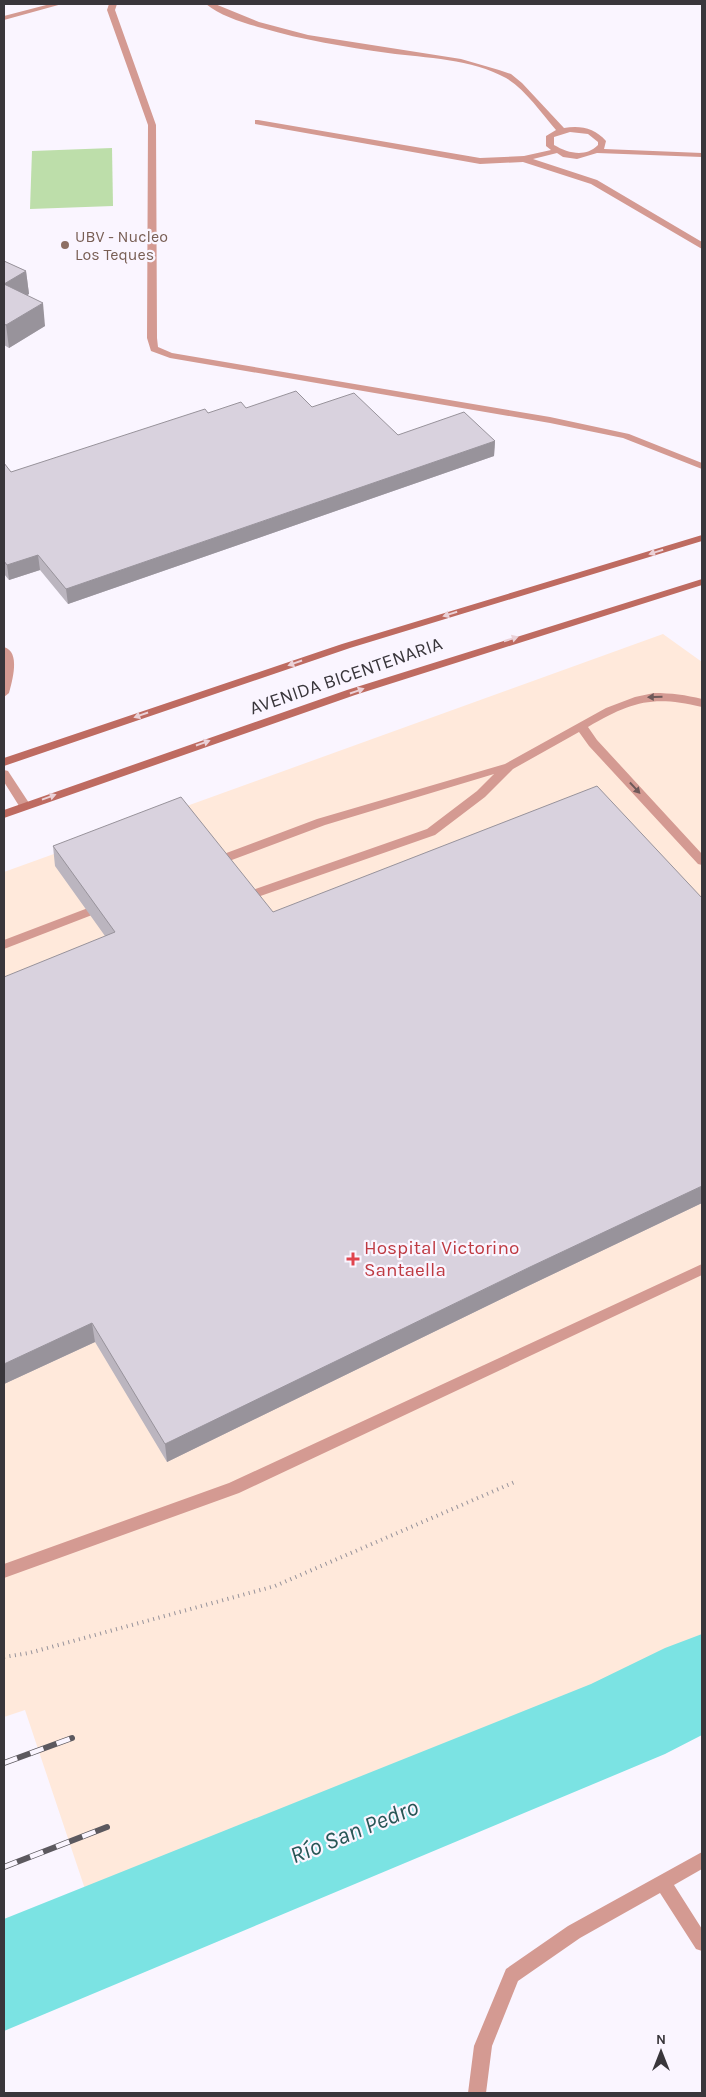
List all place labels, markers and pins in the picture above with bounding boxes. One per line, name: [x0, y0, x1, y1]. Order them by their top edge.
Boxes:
place label: UBV - Nucleo Los Teques: [75, 227, 168, 264]
marker: UBV - Nucleo Los Teques: [59, 239, 71, 251]
place label: Hospital Victorino Santaella: [364, 1237, 519, 1281]
marker: Hospital Victorino Santaella: [346, 1252, 360, 1266]

